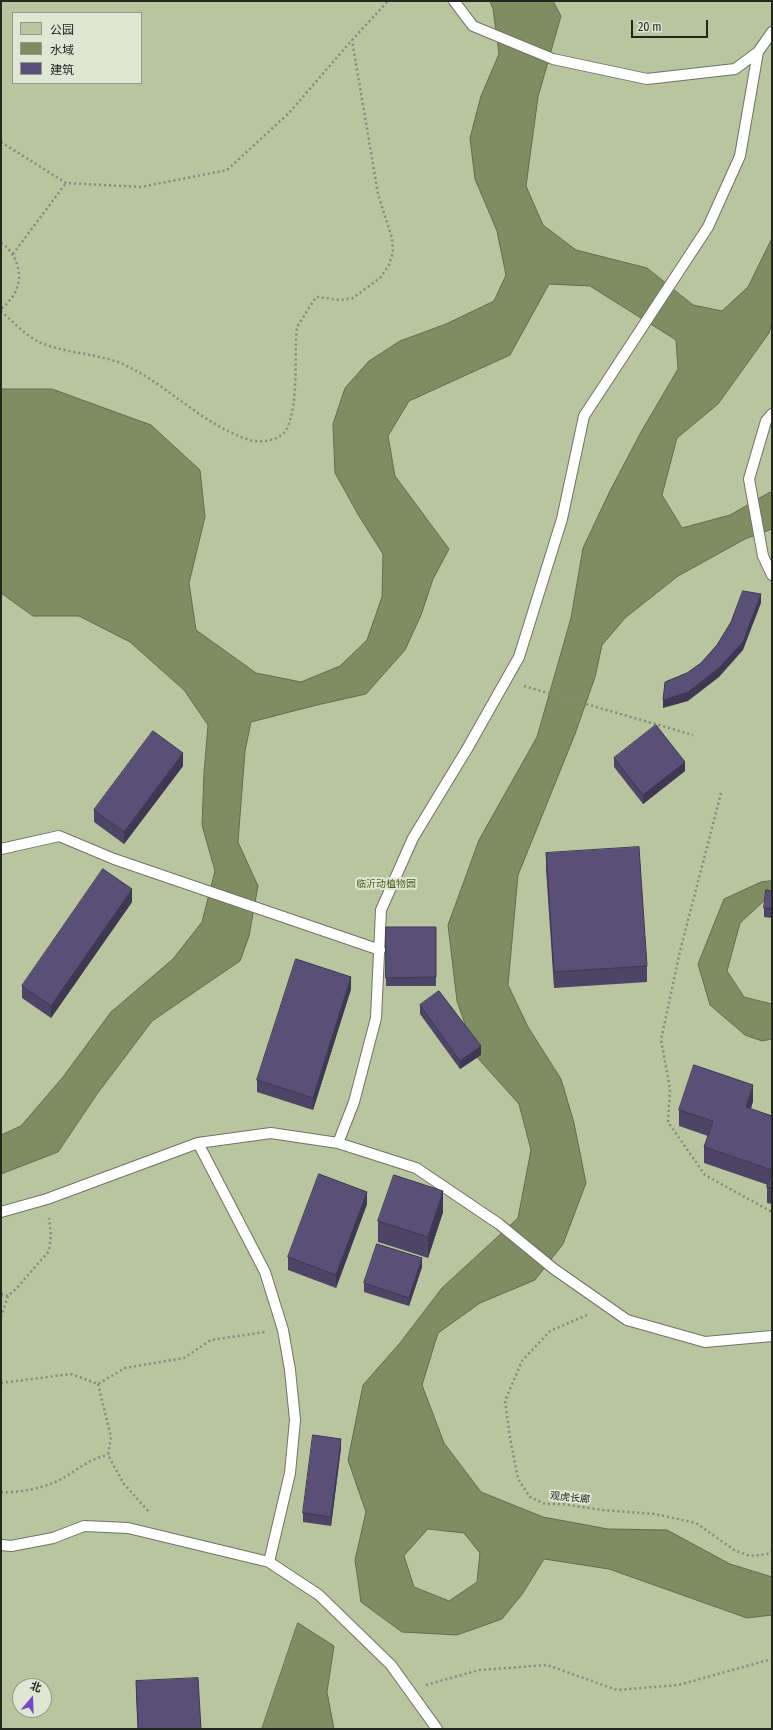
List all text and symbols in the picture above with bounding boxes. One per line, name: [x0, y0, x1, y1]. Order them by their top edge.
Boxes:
legend: [12, 12, 142, 84]
scale bar: [633, 12, 710, 38]
text: 20 m: [638, 20, 662, 34]
text: 公园: [50, 23, 74, 37]
text: 水域: [50, 43, 74, 57]
text: 建筑: [50, 63, 74, 77]
park label: 临沂动植物园: [356, 878, 416, 890]
street label: 观虎长廊: [549, 1490, 591, 1506]
north arrow: [12, 1678, 52, 1718]
text: 北: [28, 1679, 43, 1695]

